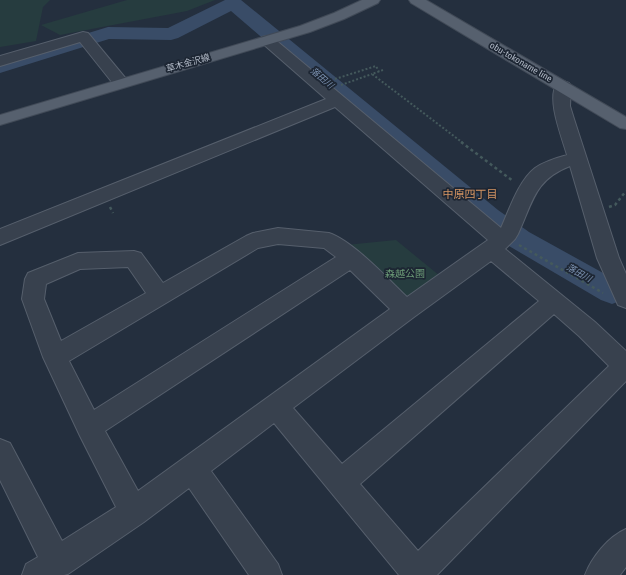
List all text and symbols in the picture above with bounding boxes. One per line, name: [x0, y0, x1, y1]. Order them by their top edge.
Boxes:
street label: obu-tokoname line: [488, 40, 554, 84]
street label: 草木金沢線: [165, 52, 212, 74]
water label: 落田川: [308, 65, 336, 91]
district label: 中原四丁目: [443, 188, 498, 201]
water label: 落田川: [565, 262, 594, 284]
park label: 森越公園: [385, 268, 425, 280]

